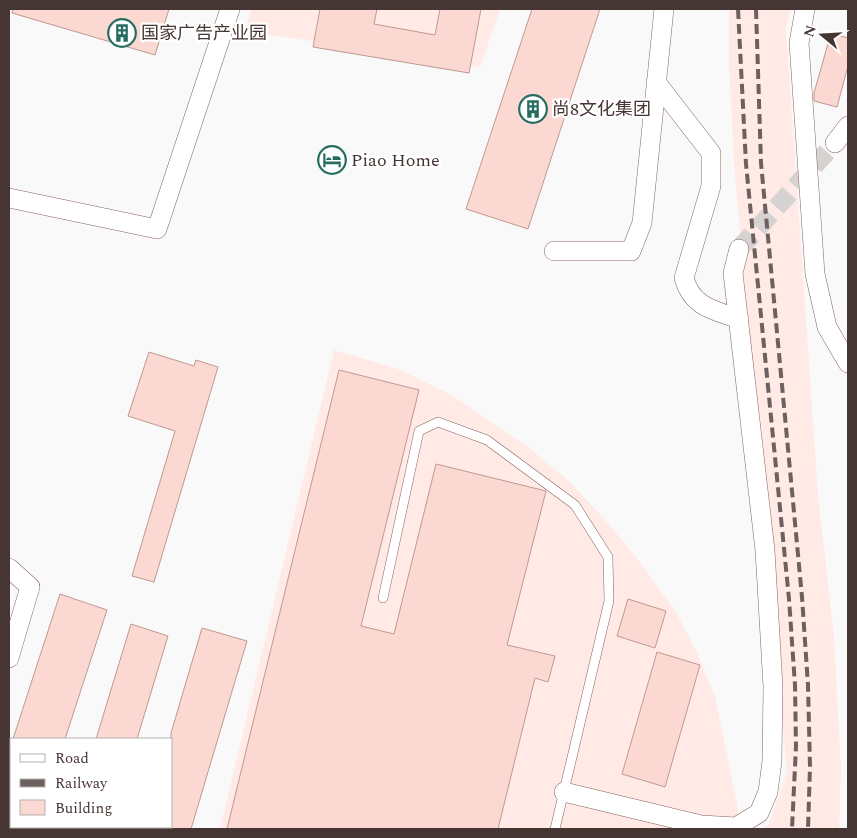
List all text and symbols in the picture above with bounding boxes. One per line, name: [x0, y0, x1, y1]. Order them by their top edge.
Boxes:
north arrow: [797, 10, 847, 60]
building icon: 国家广告产业园: [107, 18, 137, 48]
place label: 国家广告产业园: [141, 20, 267, 47]
text: N: [798, 22, 822, 40]
building icon: 尚8文化集团: [518, 94, 548, 124]
place label: 尚8文化集团: [552, 96, 651, 123]
hotel icon: Piao Home: [317, 145, 347, 175]
place label: Piao Home: [351, 147, 440, 174]
legend: [10, 738, 172, 828]
text: Road: [55, 747, 89, 770]
text: Railway: [55, 772, 108, 795]
text: Building: [55, 797, 112, 820]

